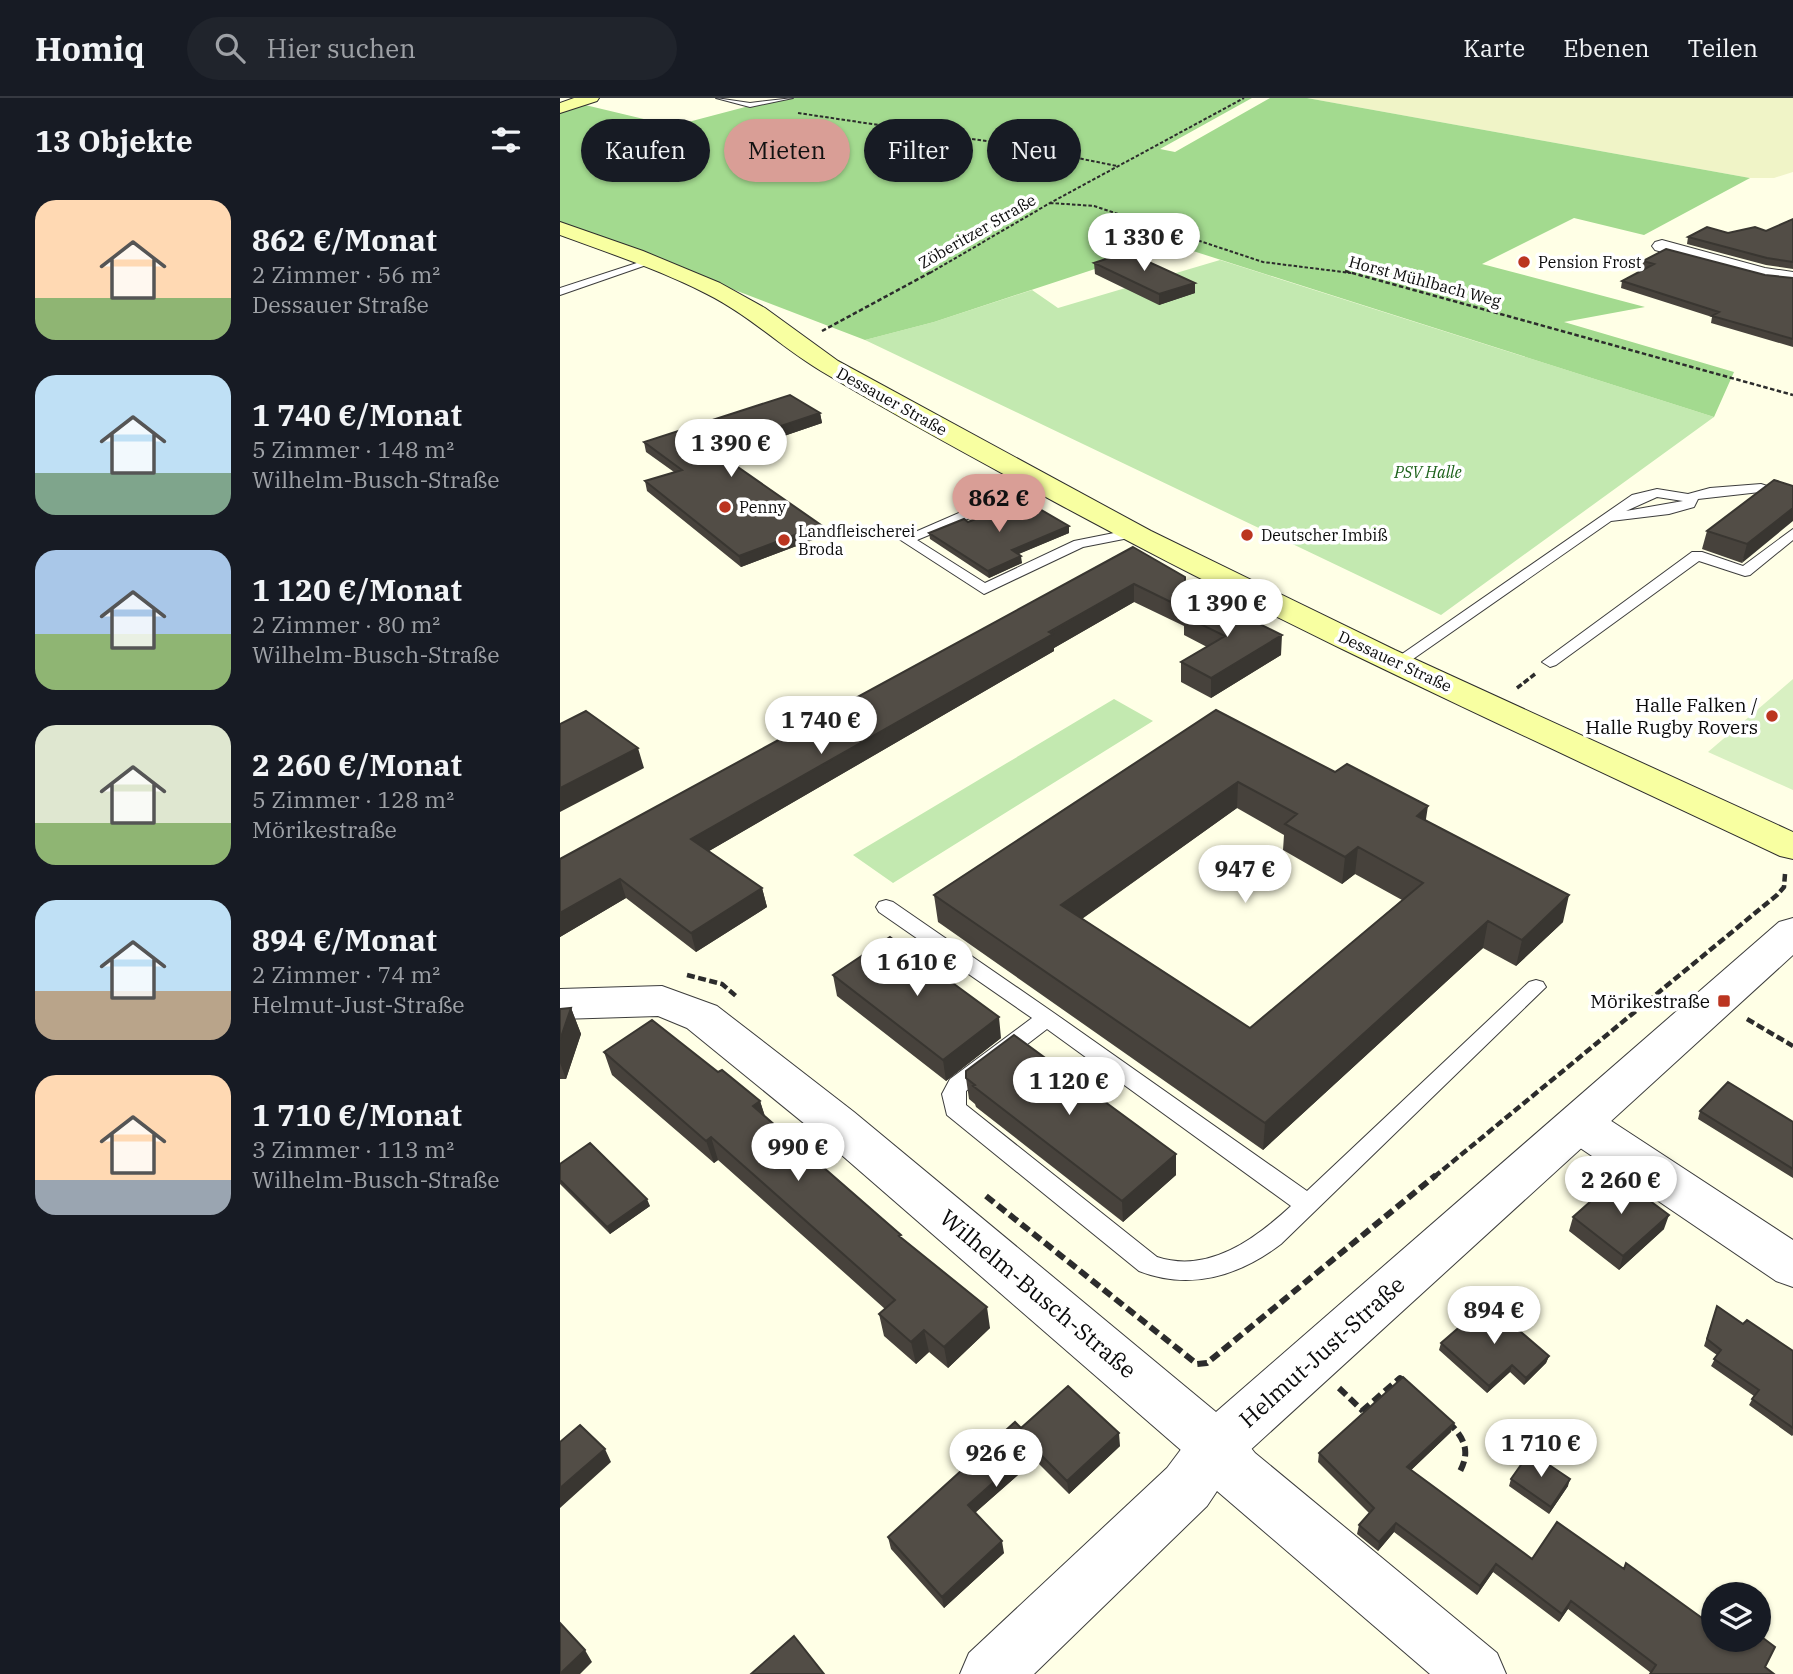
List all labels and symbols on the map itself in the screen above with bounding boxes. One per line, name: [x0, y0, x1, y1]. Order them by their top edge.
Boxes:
street label: Zöberitzer Straße: [915, 189, 1039, 273]
pin: 1 330 €: [1079, 214, 1209, 273]
street label: Horst Mühlbach Weg: [1347, 251, 1504, 311]
place label: Pension Frost: [1538, 252, 1642, 272]
marker: Pension Frost: [1516, 254, 1532, 270]
street label: Dessauer Straße: [833, 362, 951, 440]
pin: 1 390 €: [666, 420, 796, 479]
park label: PSV Halle: [1393, 462, 1462, 482]
pin: 862 €: [950, 474, 1048, 534]
place label: Penny: [739, 497, 786, 517]
marker: Penny: [717, 499, 733, 515]
place label: Landfleischerei Broda: [798, 521, 915, 559]
place label: Deutscher Imbiß: [1261, 525, 1388, 545]
marker: Deutscher Imbiß: [1239, 527, 1255, 543]
marker: Landfleischerei Broda: [776, 532, 792, 548]
pin: 1 390 €: [1162, 580, 1292, 639]
street label: Dessauer Straße: [1335, 626, 1455, 696]
place label: Halle Falken / Halle Rugby Rovers: [1585, 693, 1758, 739]
pin: 1 740 €: [756, 696, 886, 756]
marker: Halle Falken / Halle Rugby Rovers: [1764, 708, 1780, 724]
pin: 947 €: [1196, 846, 1294, 905]
pin: 1 610 €: [852, 939, 982, 998]
place label: Mörikestraße: [1590, 989, 1710, 1013]
marker: Mörikestraße: [1716, 993, 1732, 1009]
pin: 1 120 €: [1004, 1058, 1134, 1117]
pin: 990 €: [749, 1124, 847, 1183]
pin: 2 260 €: [1556, 1156, 1686, 1216]
street label: Wilhelm-Busch-Straße: [934, 1202, 1143, 1384]
street label: Helmut-Just-Straße: [1232, 1269, 1410, 1434]
pin: 894 €: [1445, 1286, 1543, 1346]
pin: 1 710 €: [1476, 1420, 1606, 1479]
pin: 926 €: [947, 1430, 1045, 1489]

